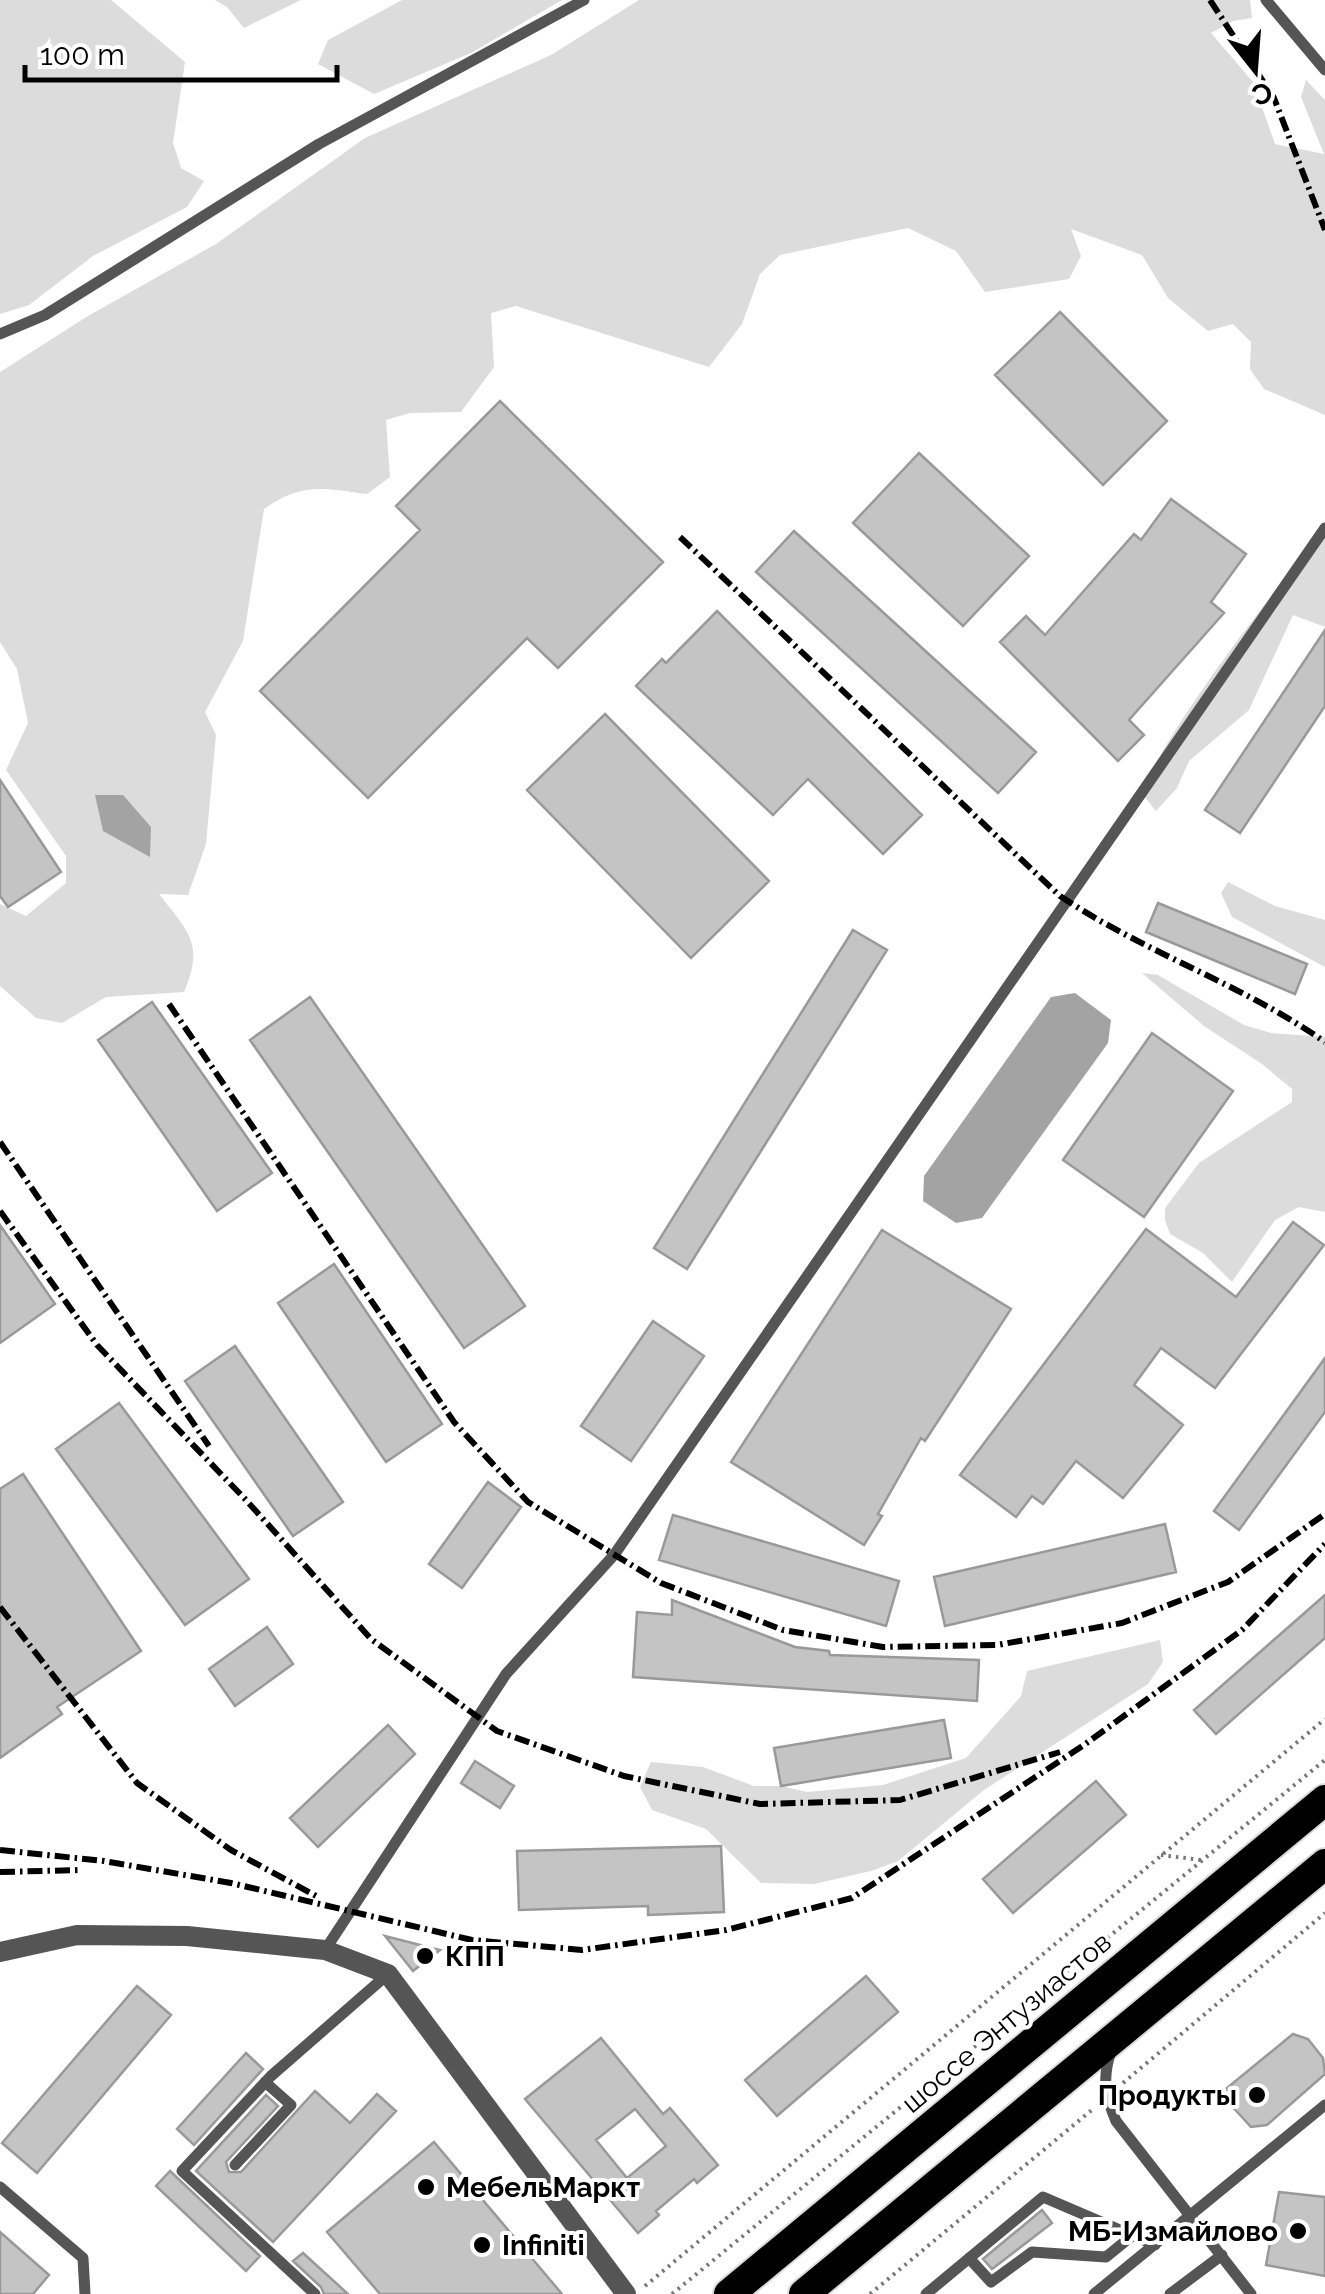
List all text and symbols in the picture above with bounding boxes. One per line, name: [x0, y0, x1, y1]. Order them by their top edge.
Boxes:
scale bar: [25, 20, 338, 82]
north arrow: [1205, 20, 1305, 120]
text: 100 m: [40, 37, 125, 72]
text: С: [1248, 75, 1276, 112]
street label: шоссе Энтузиастов: [895, 1925, 1118, 2120]
place label: КПП: [445, 1940, 505, 1973]
marker: КПП: [414, 1945, 436, 1967]
place label: Продукты: [1098, 2079, 1237, 2112]
marker: Продукты: [1246, 2084, 1268, 2106]
place label: МебельМаркт: [446, 2171, 640, 2204]
marker: МебельМаркт: [415, 2176, 437, 2198]
place label: МБ-Измайлово: [1068, 2215, 1278, 2248]
marker: МБ-Измайлово: [1287, 2220, 1309, 2242]
place label: Infiniti: [502, 2229, 585, 2262]
marker: Infiniti: [471, 2234, 493, 2256]

